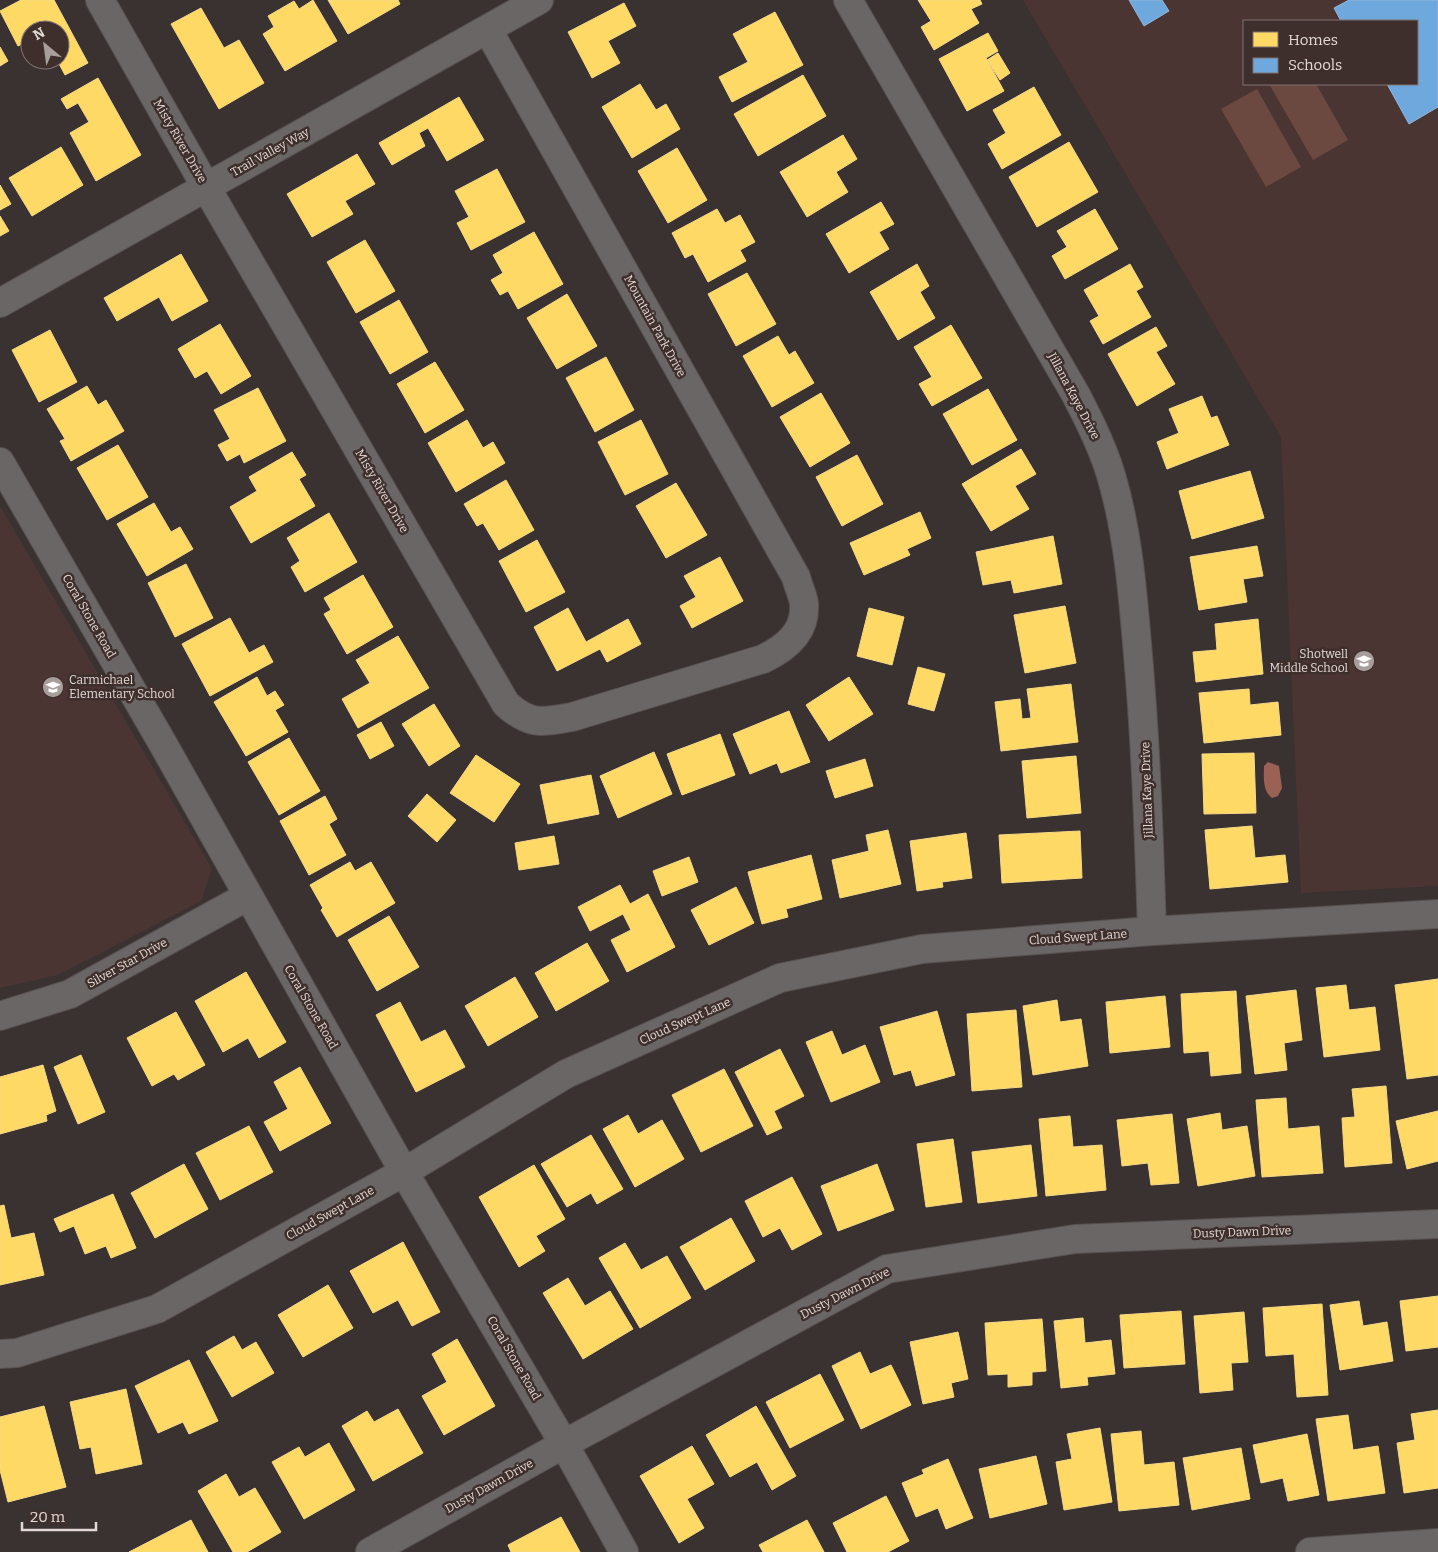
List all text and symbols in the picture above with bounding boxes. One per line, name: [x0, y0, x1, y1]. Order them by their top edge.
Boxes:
north arrow: [20, 20, 70, 70]
legend: [1243, 20, 1418, 85]
text: N: [30, 24, 48, 44]
text: Homes: [1288, 31, 1338, 49]
text: Schools: [1288, 56, 1342, 74]
street label: Misty River Drive: [150, 97, 210, 185]
street label: Trail Valley Way: [228, 124, 312, 179]
street label: Mountain Park Drive: [621, 273, 689, 379]
street label: Jillana Kaye Drive: [1045, 349, 1103, 442]
street label: Misty River Drive: [352, 447, 412, 535]
street label: Coral Stone Road: [59, 572, 119, 660]
place label: Shotwell Middle School: [1269, 647, 1349, 675]
school or university icon: Shotwell Middle School: [1352, 649, 1376, 673]
place label: Carmichael Elementary School: [69, 673, 175, 701]
school or university icon: Carmichael Elementary School: [41, 675, 65, 699]
street label: Jillana Kaye Drive: [1138, 742, 1156, 839]
street label: Cloud Swept Lane: [1028, 927, 1128, 947]
street label: Silver Star Drive: [85, 935, 169, 991]
street label: Coral Stone Road: [281, 963, 341, 1051]
street label: Cloud Swept Lane: [637, 995, 733, 1047]
street label: Cloud Swept Lane: [284, 1183, 376, 1243]
street label: Dusty Dawn Drive: [1193, 1223, 1291, 1241]
street label: Dusty Dawn Drive: [798, 1264, 892, 1322]
street label: Coral Stone Road: [484, 1314, 544, 1402]
street label: Dusty Dawn Drive: [443, 1456, 535, 1516]
scale bar: [22, 1500, 96, 1532]
text: 20 m: [30, 1508, 66, 1526]

